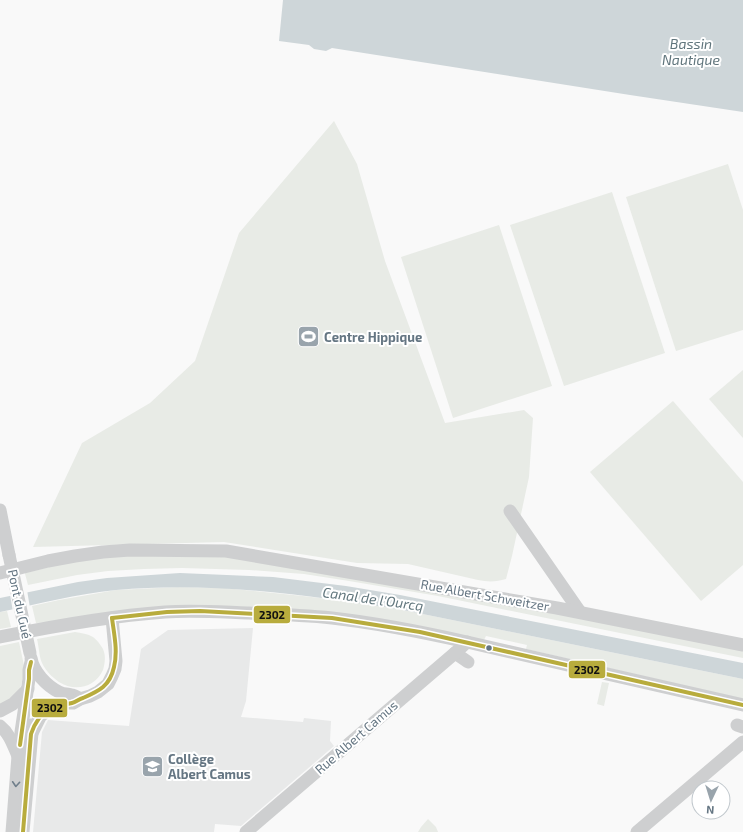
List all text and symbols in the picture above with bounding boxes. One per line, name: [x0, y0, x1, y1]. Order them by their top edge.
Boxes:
water label: Bassin Nautique: [662, 35, 720, 68]
sports icon: Centre Hippique: [295, 324, 321, 350]
place label: Centre Hippique: [324, 329, 422, 345]
street label: Pont du Gué: [5, 568, 35, 640]
street label: Rue Albert Schweitzer: [419, 576, 551, 614]
water label: Canal de l'Ourcq: [322, 583, 425, 614]
line badge: 2302: [253, 605, 291, 624]
text: 2302: [259, 608, 285, 621]
unlabelled marker: [484, 643, 494, 653]
line badge: 2302: [568, 660, 606, 679]
text: 2302: [574, 663, 600, 676]
street label: Rue Albert Camus: [311, 697, 401, 777]
line badge: 2302: [31, 698, 68, 718]
text: 2302: [37, 701, 63, 714]
place label: Collège Albert Camus: [168, 751, 251, 782]
school or university icon: Collège Albert Camus: [140, 753, 166, 779]
north arrow: [691, 780, 731, 820]
one-way arrow: [11, 781, 20, 787]
text: N: [706, 804, 715, 817]

